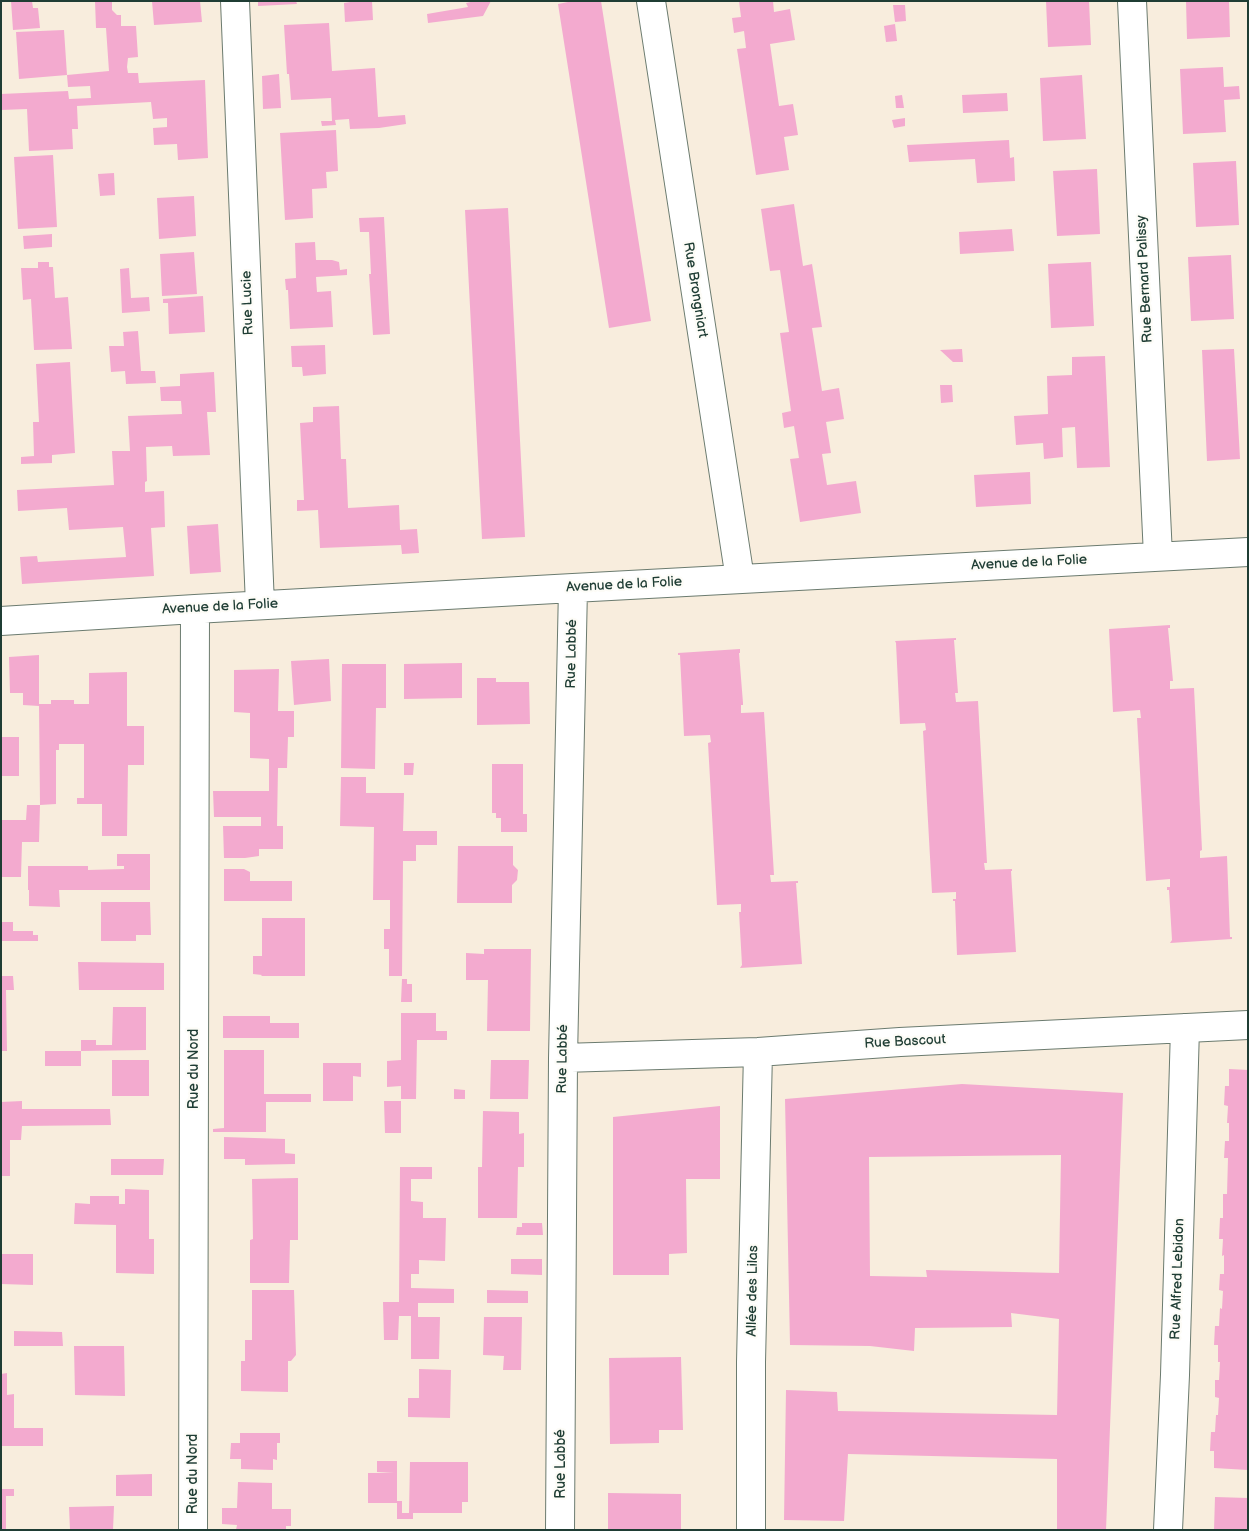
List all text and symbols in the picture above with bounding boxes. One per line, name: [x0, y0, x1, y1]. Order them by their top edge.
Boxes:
street label: Rue Bernard Palissy: [1133, 215, 1157, 343]
street label: Rue Brongniart: [679, 241, 711, 339]
street label: Rue Lucie: [238, 270, 258, 336]
street label: Avenue de la Folie: [971, 552, 1087, 574]
street label: Avenue de la Folie: [566, 574, 682, 596]
street label: Avenue de la Folie: [162, 596, 278, 618]
street label: Rue Labbé: [563, 619, 581, 689]
street label: Rue Labbé: [554, 1024, 572, 1094]
street label: Rue du Nord: [186, 1029, 202, 1109]
street label: Rue Bascout: [864, 1031, 946, 1053]
street label: Rue Alfred Lebidon: [1167, 1218, 1189, 1340]
street label: Allée des Lilas: [744, 1245, 762, 1337]
street label: Rue Labbé: [553, 1429, 569, 1499]
street label: Rue du Nord: [185, 1434, 201, 1514]

